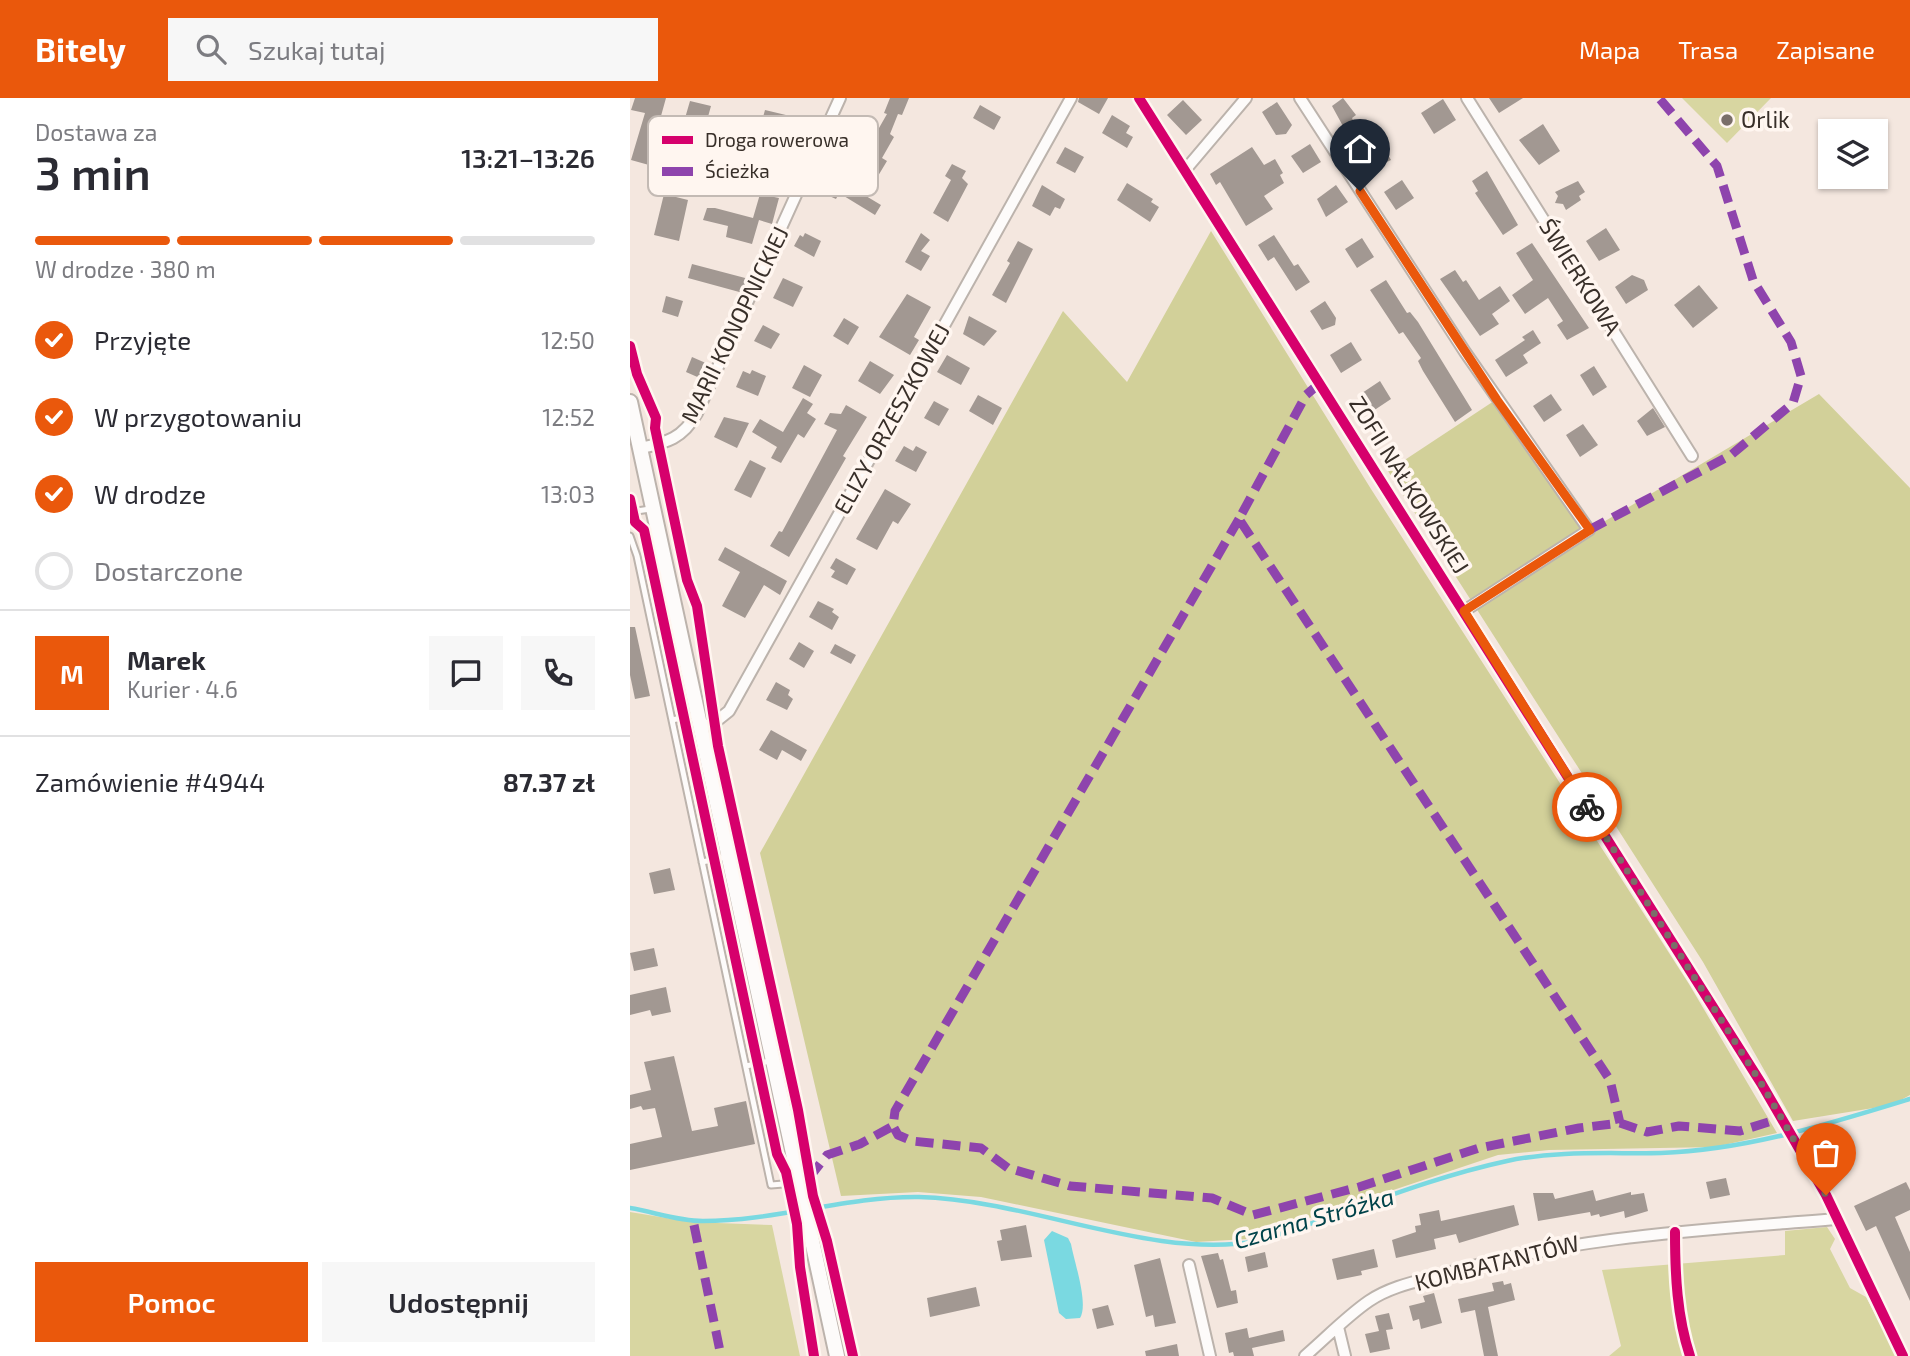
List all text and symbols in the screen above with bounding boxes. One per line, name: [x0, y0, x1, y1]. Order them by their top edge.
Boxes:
search box: [168, 18, 658, 81]
text: Bitely: [35, 29, 126, 69]
icon: search: [192, 30, 230, 68]
text: Szukaj tutaj: [248, 34, 385, 65]
text: Mapa: [1579, 35, 1640, 64]
text: Trasa: [1678, 35, 1738, 64]
text: Zapisane: [1776, 35, 1875, 64]
place label: Orlik: [1741, 105, 1790, 133]
marker: Orlik: [1719, 112, 1735, 128]
legend: [648, 116, 878, 196]
text: Dostawa za: [35, 118, 157, 146]
pin: [1330, 119, 1390, 191]
map controls: [1818, 119, 1888, 189]
button: layers: [1818, 119, 1888, 189]
text: Droga rowerowa: [705, 128, 849, 151]
icon: home: [1341, 130, 1379, 168]
text: 13:21–13:26: [461, 142, 595, 173]
text: 3 min: [35, 144, 151, 199]
text: Ścieżka: [705, 159, 770, 182]
street label: ŚWIERKOWA: [1534, 213, 1628, 340]
street label: MARII KONOPNICKIEJ: [674, 222, 794, 427]
text: W drodze · 380 m: [35, 255, 216, 283]
street label: ELIZY ORZESZKOWEJ: [827, 318, 955, 519]
icon: check: [35, 321, 73, 359]
text: Przyjęte: [94, 324, 191, 355]
text: 12:50: [541, 326, 595, 354]
street label: ZOFII NAŁKOWSKIEJ: [1344, 391, 1476, 578]
icon: check: [35, 398, 73, 436]
text: W przygotowaniu: [94, 401, 302, 432]
text: 12:52: [542, 403, 595, 431]
icon: check: [35, 475, 73, 513]
text: W drodze: [94, 478, 206, 509]
text: 13:03: [541, 480, 595, 508]
text: Dostarczone: [94, 555, 243, 586]
button: chat: [429, 636, 503, 710]
button: phone: [521, 636, 595, 710]
text: Marek: [127, 644, 206, 675]
text: M: [60, 658, 84, 689]
text: Kurier · 4.6: [127, 675, 238, 703]
text: Zamówienie #4944: [35, 766, 265, 797]
text: 87.37 zł: [503, 766, 595, 797]
courier: [1552, 772, 1622, 842]
icon: bike: [1568, 788, 1606, 826]
pin: [1796, 1123, 1856, 1195]
icon: bag: [1807, 1134, 1845, 1172]
water label: Czarna Stróżka: [1230, 1181, 1397, 1254]
street label: KOMBATANTÓW: [1412, 1228, 1582, 1296]
button: Pomoc: [35, 1262, 308, 1342]
button: Udostępnij: [322, 1262, 595, 1342]

